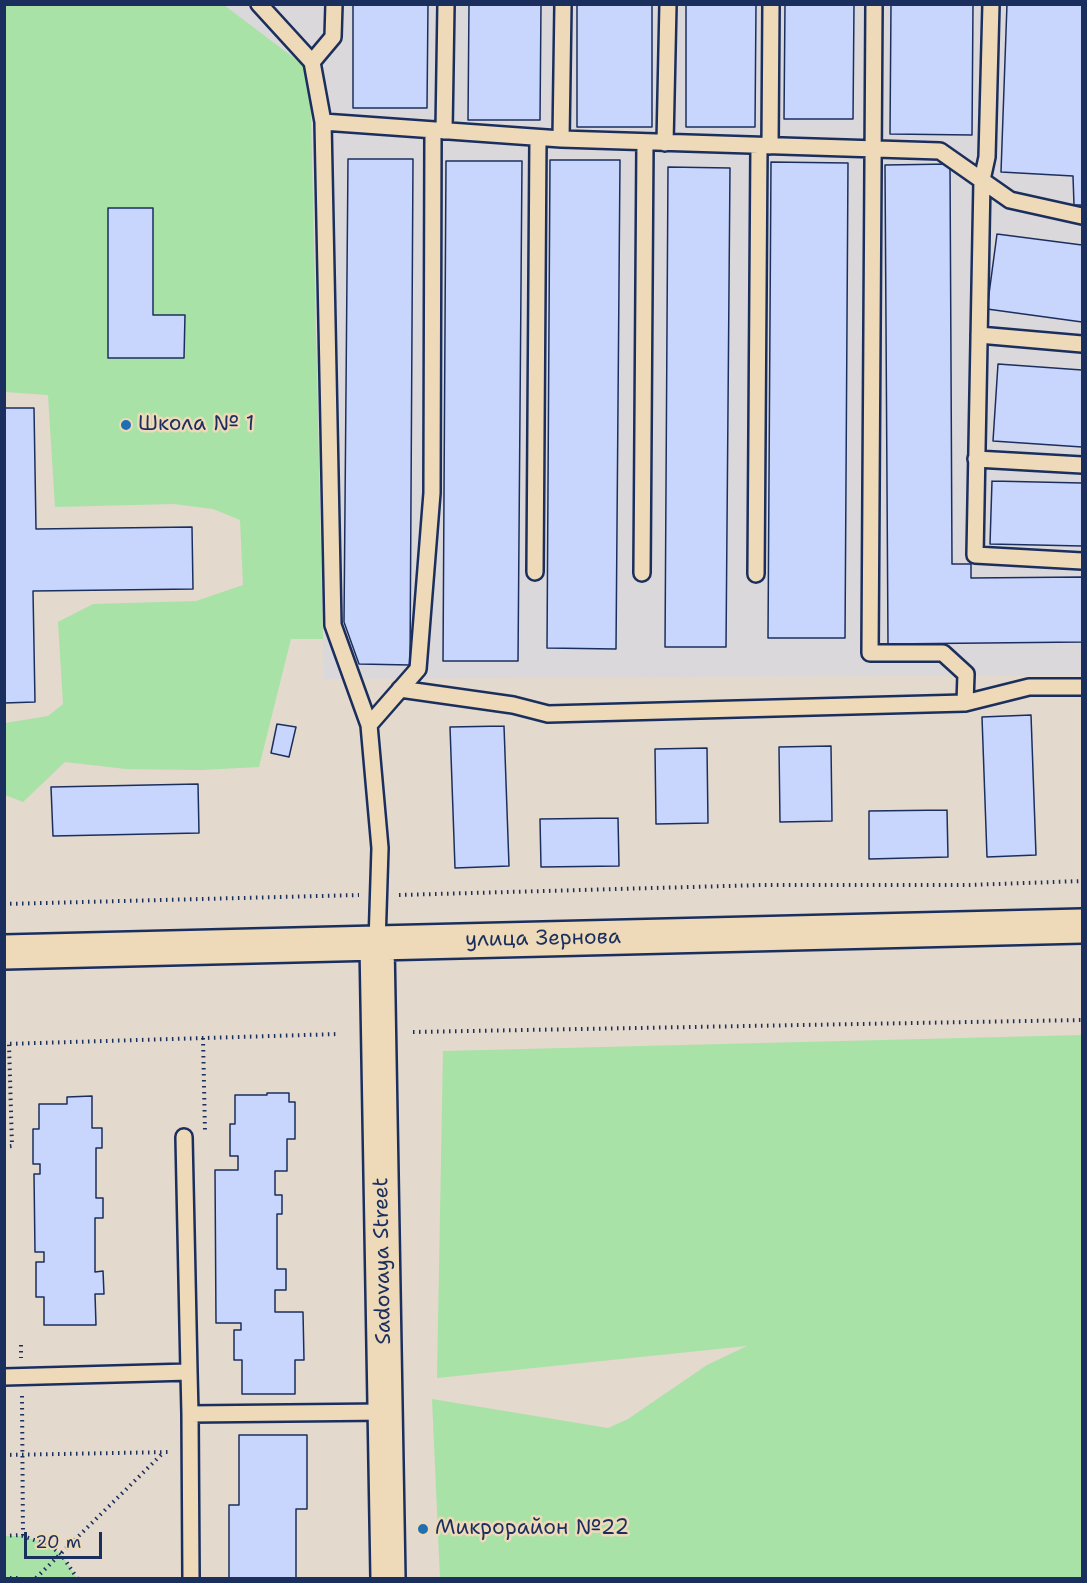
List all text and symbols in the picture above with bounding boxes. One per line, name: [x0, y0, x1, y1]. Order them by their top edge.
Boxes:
place label: Школа № 1: [138, 412, 254, 438]
marker: Школа № 1: [119, 418, 133, 432]
street label: улица Зернова: [465, 925, 621, 953]
street label: Sadovaya Street: [369, 1177, 397, 1345]
place label: Микрорайон №22: [435, 1516, 629, 1542]
scale bar: [27, 1520, 105, 1558]
marker: Микрорайон №22: [416, 1522, 430, 1536]
text: 20 m: [35, 1530, 81, 1554]

